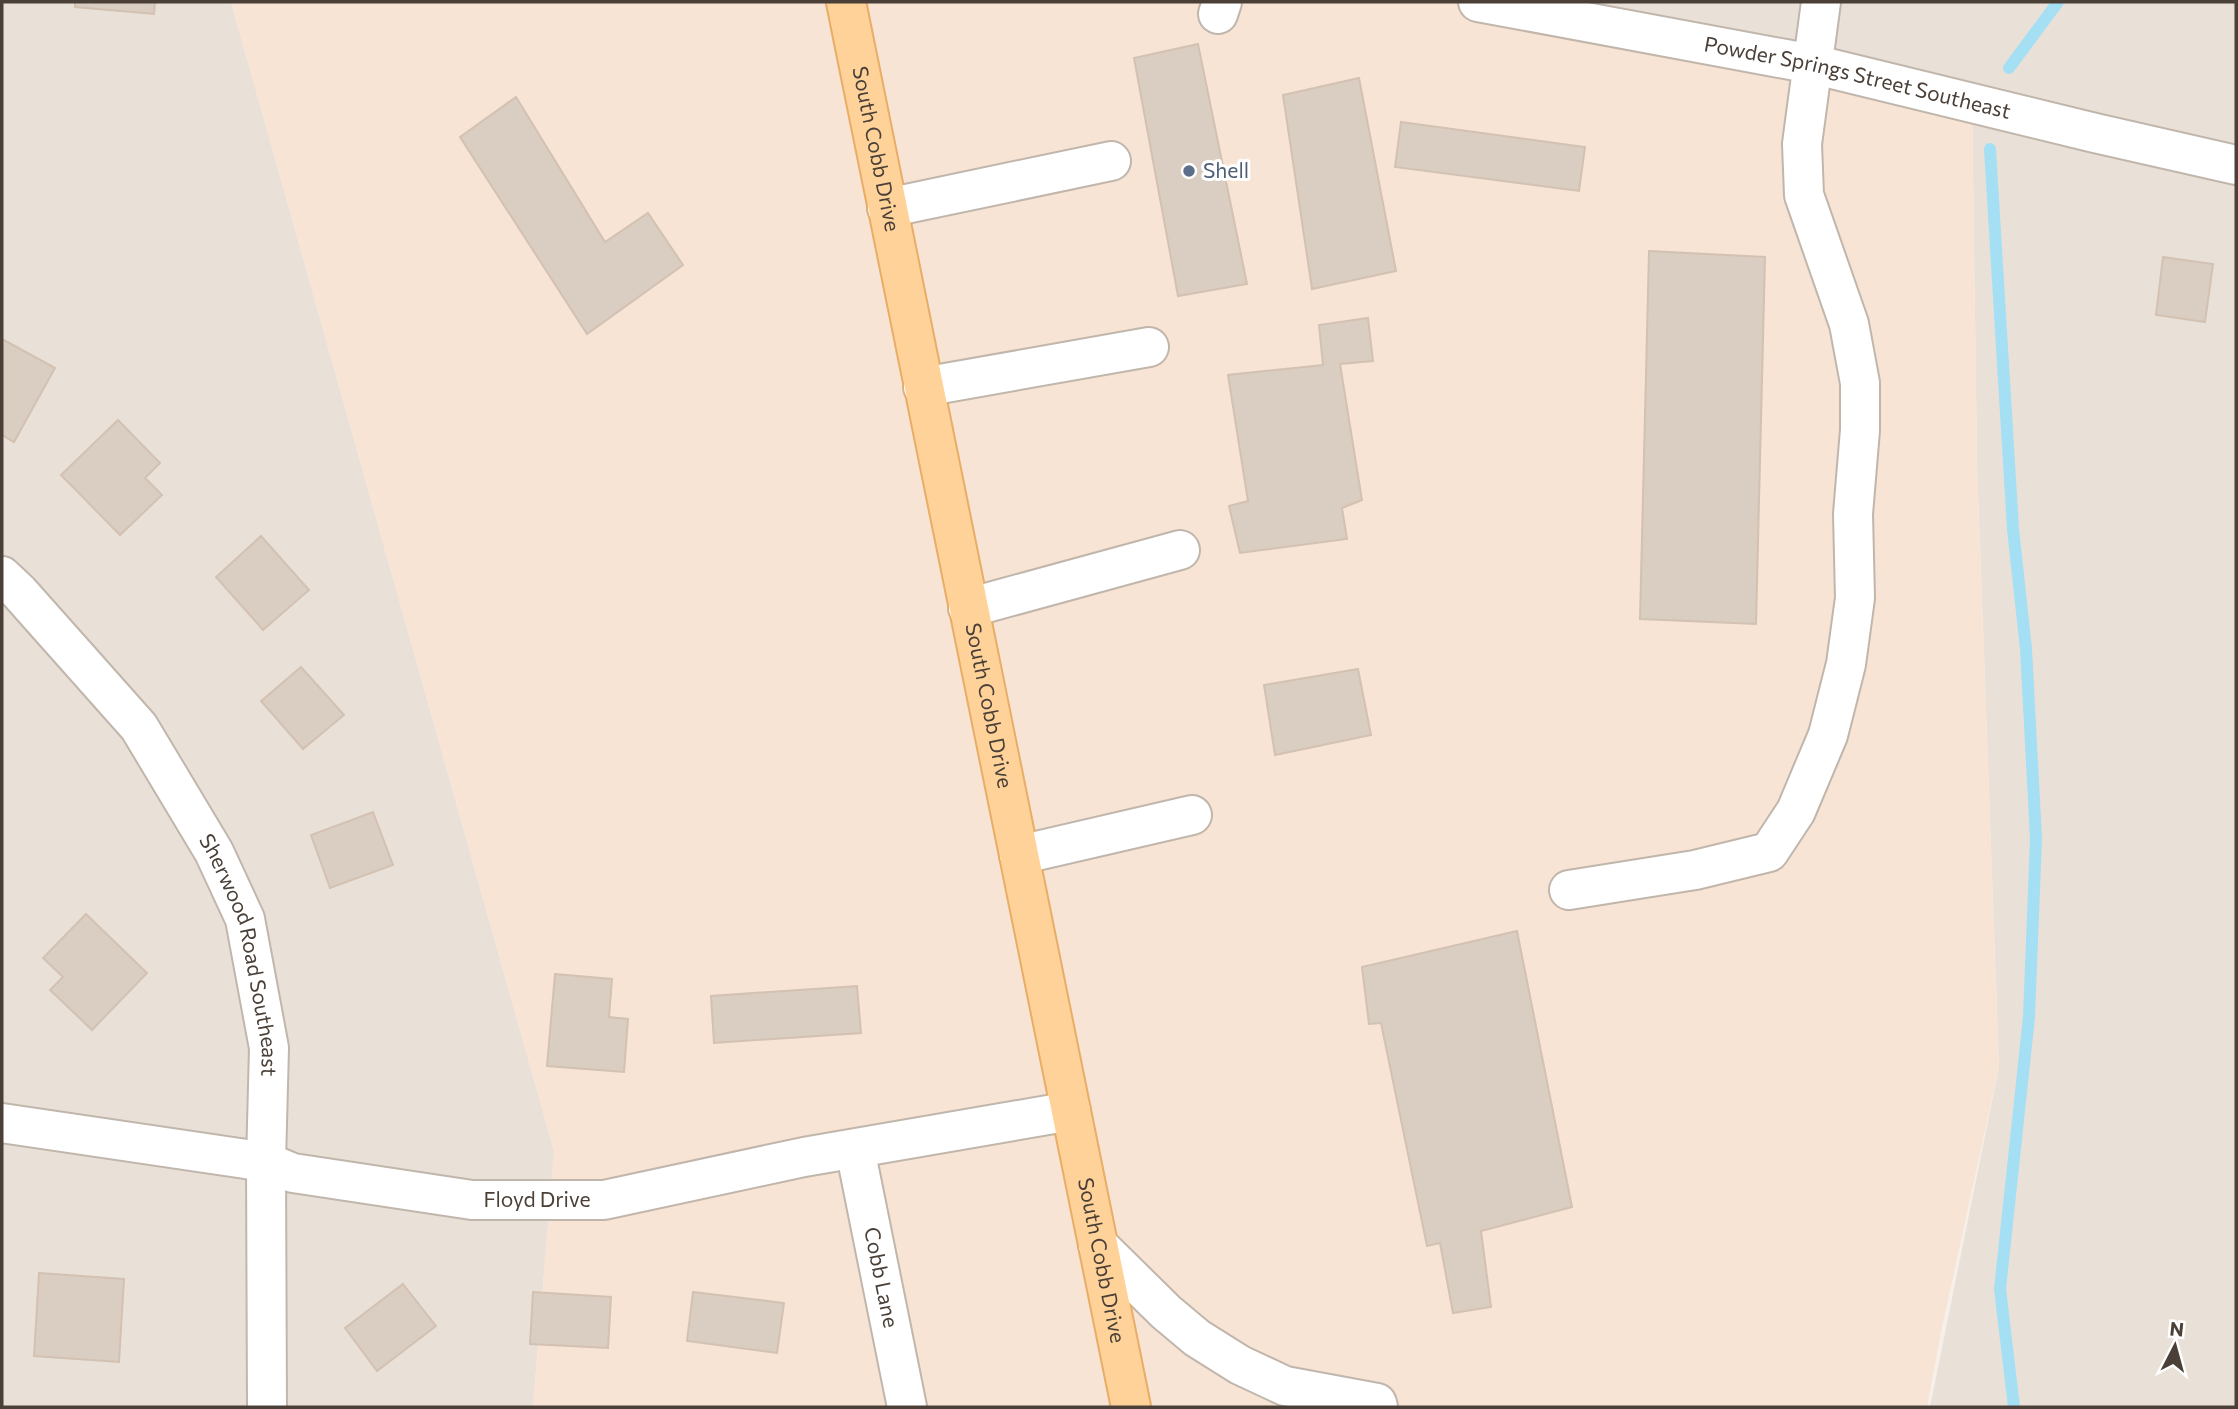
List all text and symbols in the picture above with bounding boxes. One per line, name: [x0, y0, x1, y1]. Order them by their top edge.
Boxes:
street label: Powder Springs Street Southeast: [1702, 30, 2014, 123]
street label: South Cobb Drive: [848, 64, 906, 233]
place label: Shell: [1203, 157, 1249, 182]
marker: Shell: [1181, 163, 1197, 179]
street label: South Cobb Drive: [961, 621, 1019, 790]
street label: Sherwood Road Southeast: [195, 829, 283, 1077]
street label: South Cobb Drive: [1074, 1175, 1132, 1345]
street label: Floyd Drive: [483, 1186, 591, 1211]
street label: Cobb Lane: [860, 1225, 905, 1330]
north arrow: [2140, 1311, 2210, 1381]
text: N: [2169, 1316, 2185, 1341]

